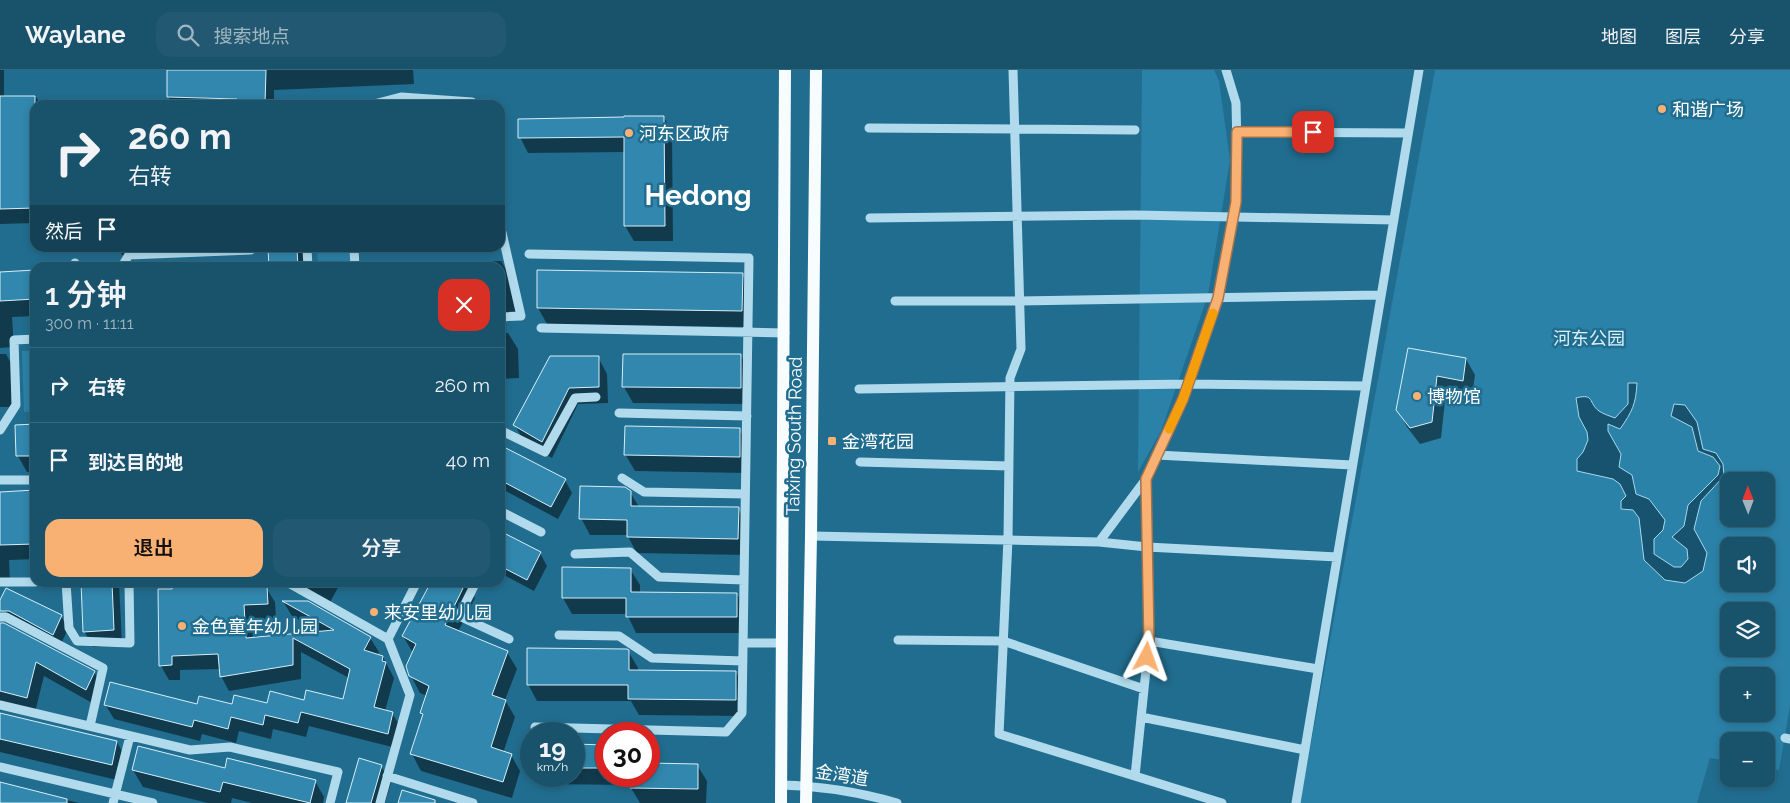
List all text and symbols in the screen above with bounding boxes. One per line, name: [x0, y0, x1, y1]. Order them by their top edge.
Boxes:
search box: [156, 12, 506, 57]
text: Waylane: [25, 20, 126, 49]
icon: search: [174, 21, 202, 49]
text: 搜索地点: [214, 25, 290, 47]
text: 地图: [1601, 26, 1637, 47]
text: 图层: [1665, 26, 1701, 47]
text: 分享: [1729, 26, 1765, 47]
place label: 和谐广场: [1672, 99, 1744, 120]
marker: 和谐广场: [1656, 103, 1668, 115]
pin: [1292, 111, 1334, 153]
text: 260 m: [128, 116, 231, 157]
icon: arrive: [1299, 118, 1327, 146]
icon: right: [45, 120, 110, 185]
place label: 河东区政府: [639, 123, 729, 144]
marker: 河东区政府: [623, 127, 635, 139]
text: 右转: [128, 163, 172, 189]
district label: Hedong: [644, 179, 752, 212]
icon: arrive: [93, 215, 121, 243]
text: 然后: [45, 220, 83, 242]
text: 1 分钟: [45, 277, 127, 312]
button: close: [438, 279, 490, 331]
text: 300 m · 11:11: [45, 314, 134, 333]
park label: 河东公园: [1553, 328, 1625, 349]
street label: Taixing South Road: [782, 357, 806, 515]
icon: right: [45, 371, 73, 399]
text: 260 m: [435, 374, 490, 396]
text: 右转: [88, 376, 126, 398]
place label: 博物馆: [1427, 386, 1481, 407]
marker: 博物馆: [1411, 390, 1423, 402]
place label: 金湾花园: [842, 431, 914, 452]
marker: 金湾花园: [826, 435, 838, 447]
icon: arrive: [45, 446, 73, 474]
text: 40 m: [446, 449, 490, 471]
text: 到达目的地: [88, 451, 183, 473]
north arrow: [1720, 472, 1775, 528]
map controls: [1720, 472, 1775, 787]
button: 退出: [45, 519, 263, 577]
button: 分享: [273, 519, 490, 577]
button: sound: [1720, 537, 1775, 592]
place label: 来安里幼儿园: [384, 602, 492, 623]
button: layers: [1720, 602, 1775, 657]
marker: 来安里幼儿园: [368, 606, 380, 618]
place label: 金色童年幼儿园: [192, 616, 318, 637]
marker: 金色童年幼儿园: [176, 620, 188, 632]
position arrow: [1120, 630, 1172, 682]
button: +: [1720, 667, 1775, 722]
speed limit sign: 30: [595, 722, 660, 787]
button: −: [1720, 732, 1775, 787]
text: 19: [539, 733, 566, 763]
text: km/h: [537, 760, 568, 774]
street label: 金湾道: [814, 760, 870, 790]

